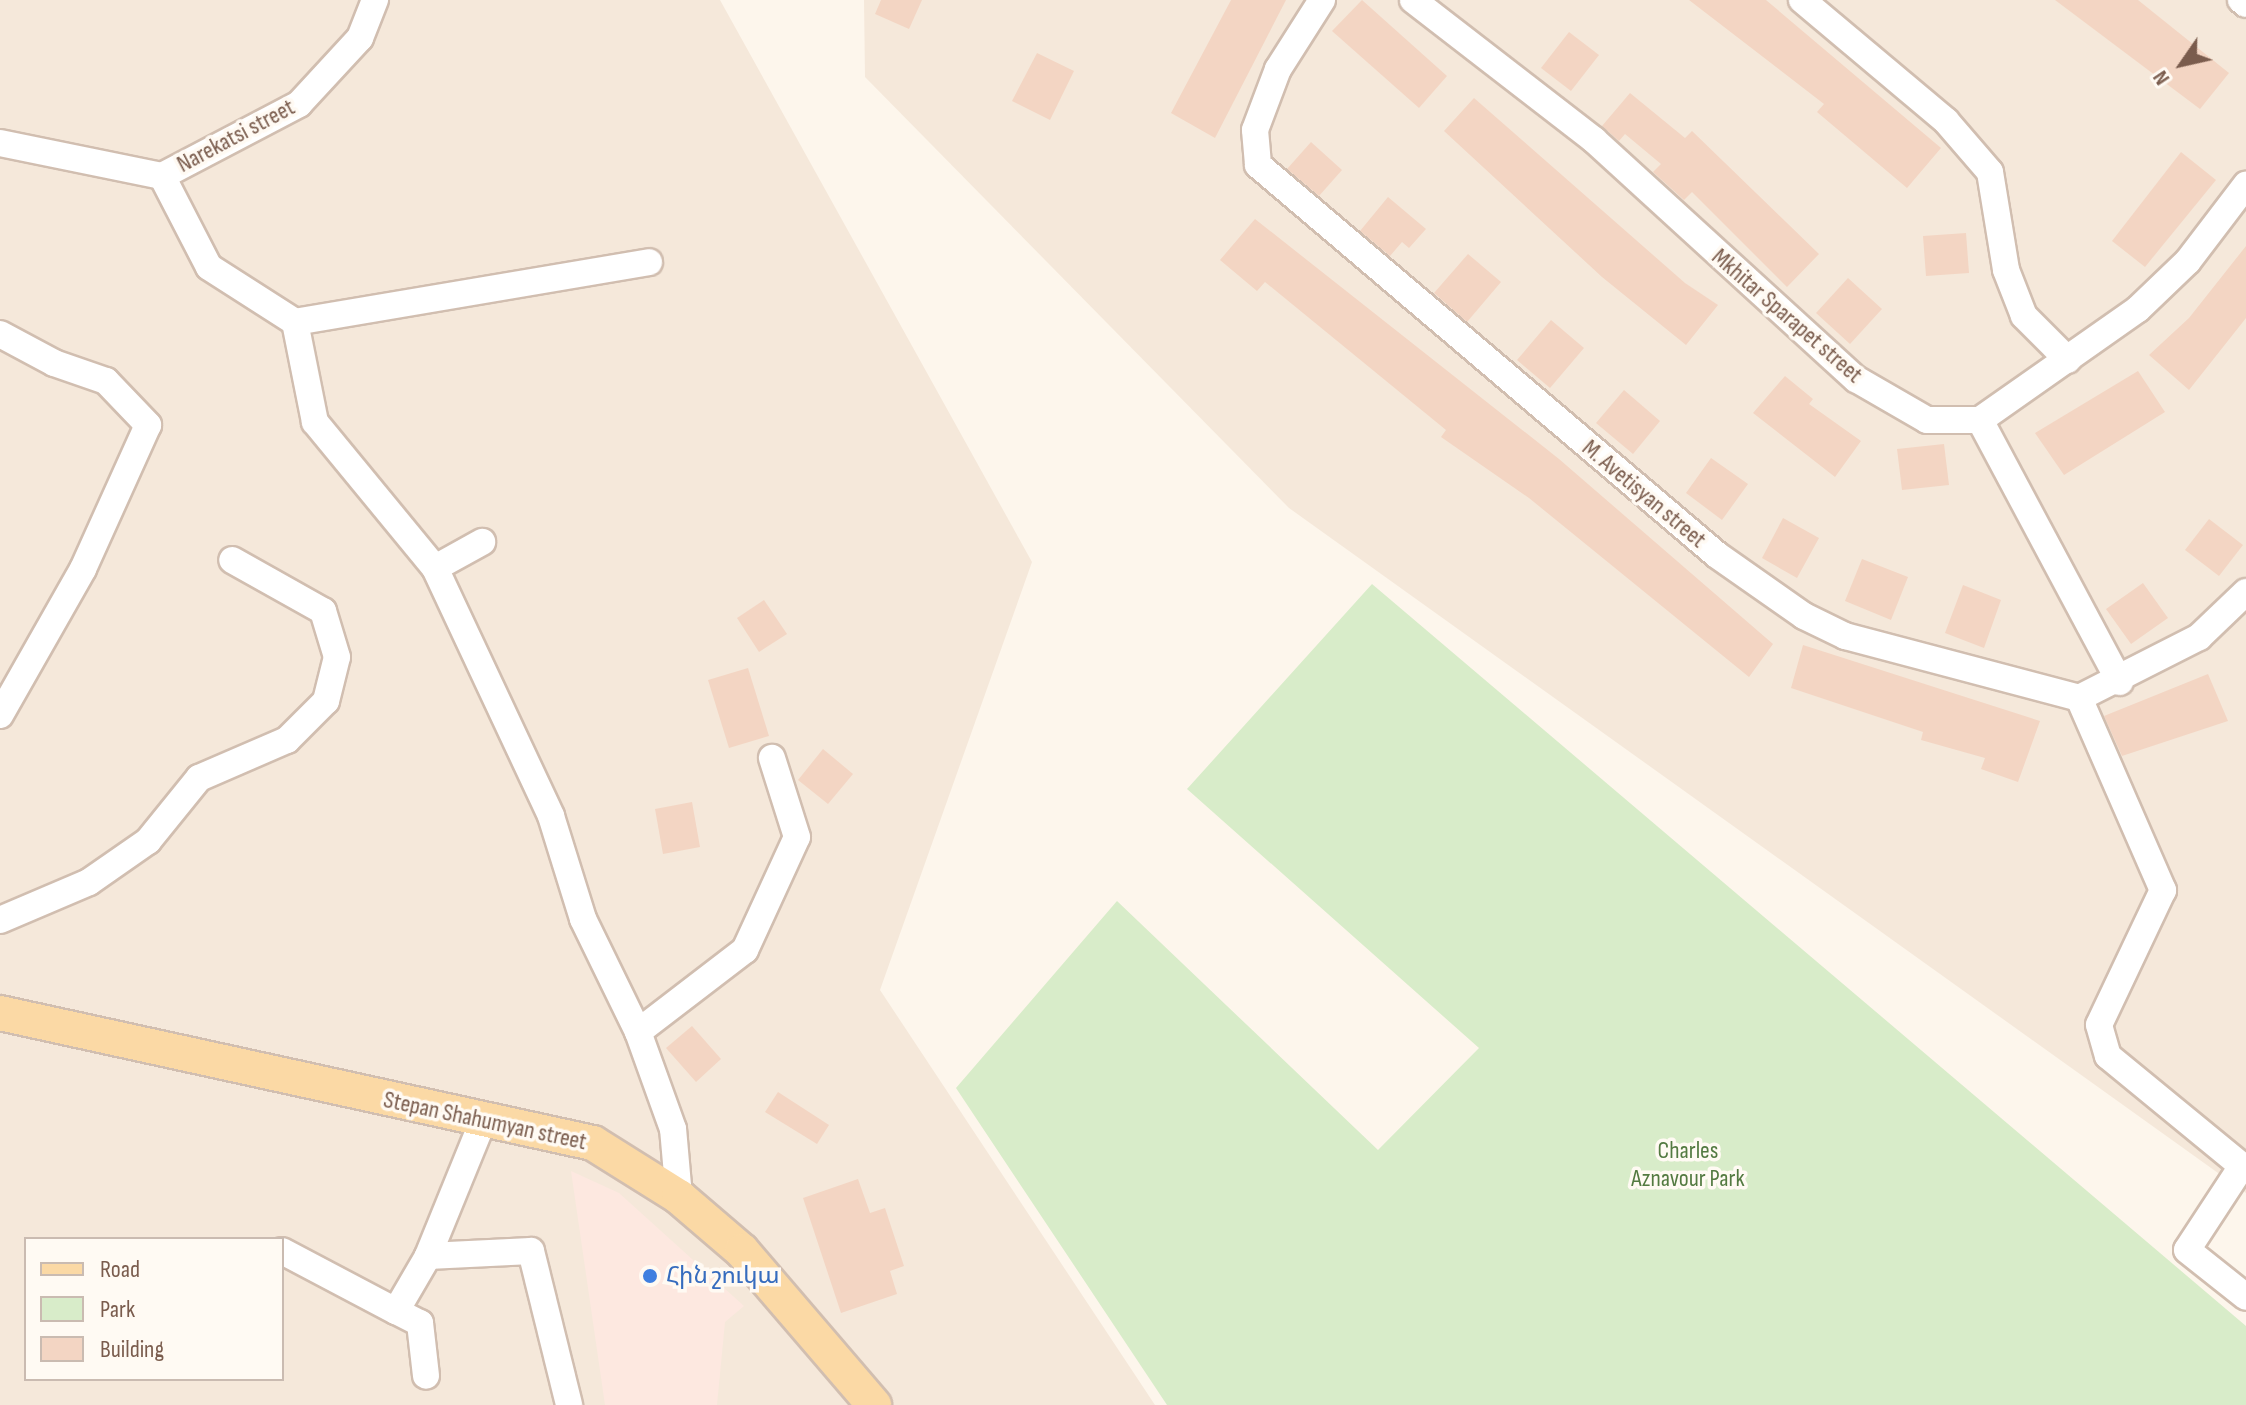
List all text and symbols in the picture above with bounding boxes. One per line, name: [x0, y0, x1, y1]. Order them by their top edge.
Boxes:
north arrow: [2142, 24, 2222, 104]
text: N: [2147, 65, 2176, 90]
street label: Narekatsi street: [172, 93, 300, 179]
street label: Mkhitar Sparapet street: [1706, 243, 1868, 389]
street label: M. Avetisyan street: [1576, 434, 1712, 554]
street label: Stepan Shahumyan street: [381, 1085, 589, 1157]
park label: Charles Aznavour Park: [1631, 1137, 1745, 1193]
legend: [24, 1237, 284, 1381]
text: Road: [100, 1255, 140, 1284]
place label: Հին շուկա: [666, 1262, 780, 1290]
marker: Հին շուկա: [641, 1267, 659, 1285]
text: Park: [100, 1295, 135, 1324]
text: Building: [100, 1335, 164, 1364]

